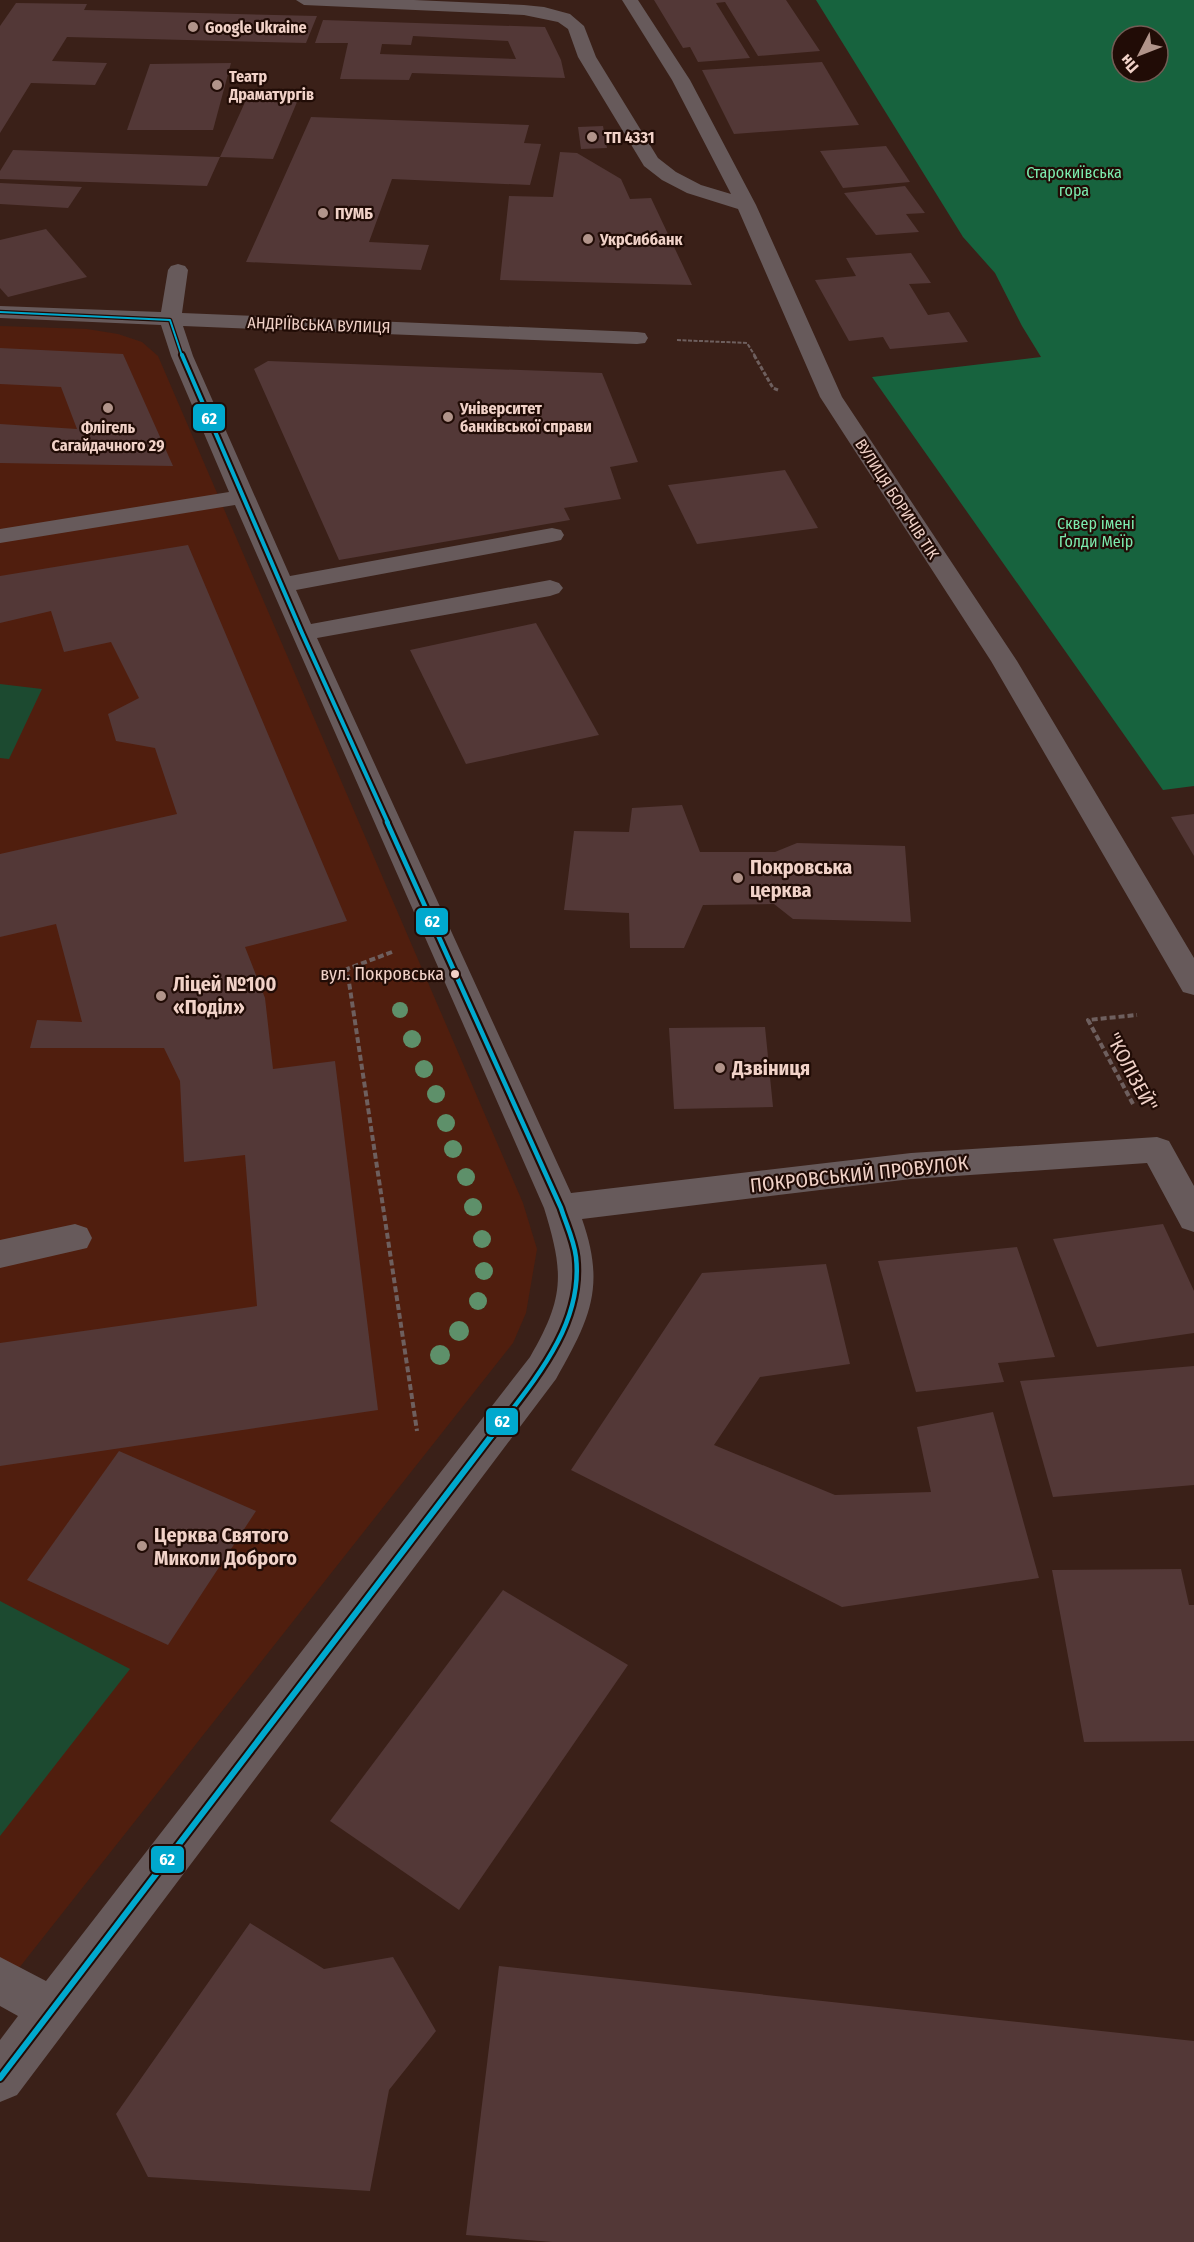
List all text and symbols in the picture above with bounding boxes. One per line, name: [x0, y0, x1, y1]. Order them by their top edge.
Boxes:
place label: Google Ukraine: [205, 18, 307, 37]
marker: Google Ukraine: [186, 20, 200, 34]
north arrow: [1110, 24, 1170, 84]
text: Пн: [1116, 51, 1142, 77]
place label: Театр Драматургів: [228, 67, 314, 104]
marker: Театр Драматургів: [210, 78, 224, 92]
place label: ТП 4331: [604, 128, 654, 147]
marker: ТП 4331: [585, 130, 599, 144]
park label: Старокиївська гора: [1026, 163, 1122, 200]
place label: ПУМБ: [335, 204, 373, 223]
marker: ПУМБ: [316, 206, 330, 220]
place label: УкрСиббанк: [599, 230, 683, 249]
marker: УкрСиббанк: [581, 232, 595, 246]
street label: АНДРІЇВСЬКА ВУЛИЦЯ: [247, 313, 391, 337]
place label: Університет банківської справи: [459, 399, 592, 436]
marker: Флігель Сагайдачного 29: [101, 401, 115, 415]
line badge: 62: [192, 403, 226, 432]
text: 62: [201, 409, 217, 428]
marker: Університет банківської справи: [441, 410, 455, 424]
place label: Флігель Сагайдачного 29: [52, 418, 164, 455]
street label: ВУЛИЦЯ БОРИЧІВ ТІК: [851, 435, 943, 563]
park label: Сквер імені Ґолди Меїр: [1057, 514, 1135, 551]
place label: Покровська церква: [750, 855, 852, 902]
marker: Покровська церква: [731, 871, 745, 885]
line badge: 62: [415, 907, 449, 936]
text: 62: [424, 912, 440, 931]
place label: вул. Покровська: [320, 963, 444, 985]
marker: вул. Покровська: [449, 968, 461, 980]
place label: Ліцей №100 «Поділ»: [173, 972, 276, 1019]
marker: Ліцей №100 «Поділ»: [154, 989, 168, 1003]
street label: "КОЛІЗЕЙ": [1101, 1029, 1163, 1115]
place label: Дзвіниця: [731, 1056, 810, 1080]
marker: Дзвіниця: [713, 1061, 727, 1075]
street label: ПОКРОВСЬКИЙ ПРОВУЛОК: [749, 1151, 970, 1197]
line badge: 62: [485, 1407, 519, 1436]
text: 62: [494, 1412, 510, 1431]
place label: Церква Святого Миколи Доброго: [154, 1523, 297, 1570]
marker: Церква Святого Миколи Доброго: [135, 1539, 149, 1553]
line badge: 62: [150, 1845, 185, 1874]
text: 62: [159, 1850, 175, 1869]

